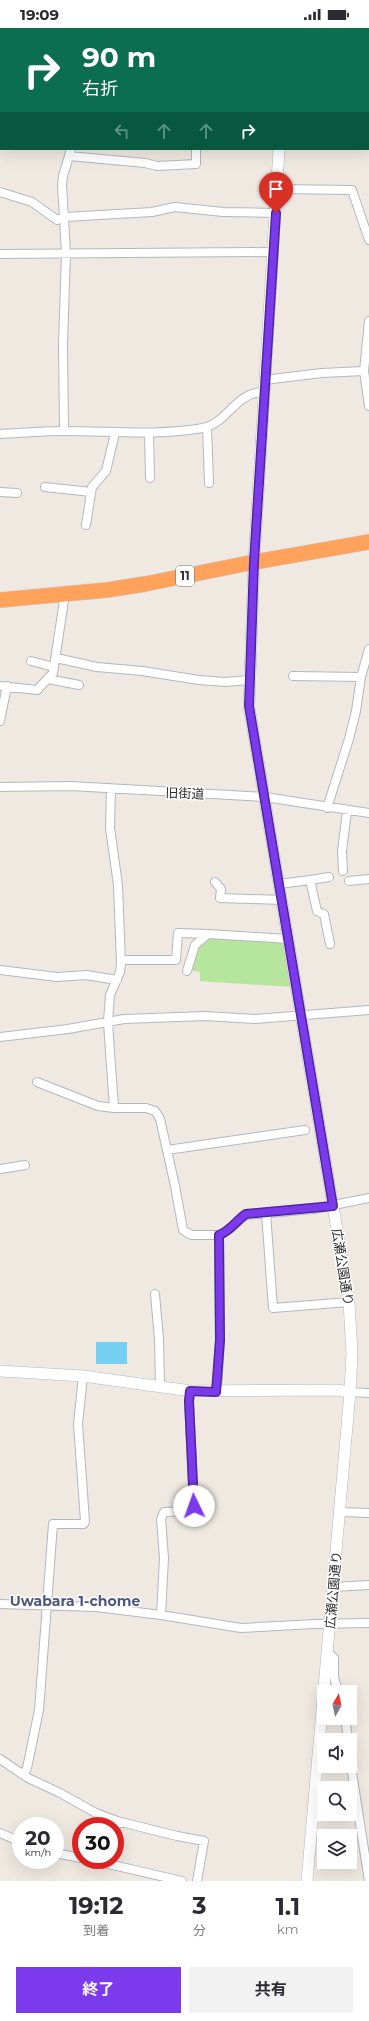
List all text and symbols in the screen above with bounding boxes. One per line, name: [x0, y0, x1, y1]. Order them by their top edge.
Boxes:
text: 19:09: [20, 5, 59, 24]
text: 90 m: [82, 40, 156, 74]
icon: right: [16, 44, 68, 96]
text: 右折: [82, 78, 118, 100]
icon: left: [111, 120, 133, 142]
icon: ahead: [153, 120, 175, 142]
icon: ahead: [195, 120, 217, 142]
icon: right: [237, 120, 259, 142]
pin: [259, 172, 293, 213]
icon: arrive: [265, 178, 287, 200]
road number: 11: [176, 566, 194, 586]
street label: 旧街道: [165, 784, 205, 802]
street label: 広瀬公園通り: [329, 1227, 357, 1307]
position arrow: [173, 1485, 215, 1527]
street label: 広瀬公園通り: [322, 1550, 344, 1630]
district label: Uwabara 1-chome: [10, 1592, 140, 1610]
north arrow: [317, 1685, 357, 1725]
map controls: [317, 1685, 357, 1869]
button: sound: [317, 1733, 357, 1773]
button: search: [317, 1781, 357, 1821]
speed limit sign: 30: [72, 1817, 124, 1869]
text: 20: [25, 1826, 51, 1850]
button: layers: [317, 1829, 357, 1869]
text: km/h: [25, 1846, 51, 1859]
text: 19:12: [69, 1891, 123, 1920]
text: 3: [192, 1891, 207, 1920]
text: 1.1: [275, 1892, 300, 1921]
text: km: [277, 1921, 299, 1937]
text: 到着: [83, 1922, 109, 1938]
text: 分: [193, 1922, 206, 1938]
button: 終了: [16, 1967, 181, 2013]
button: 共有: [189, 1967, 353, 2013]

